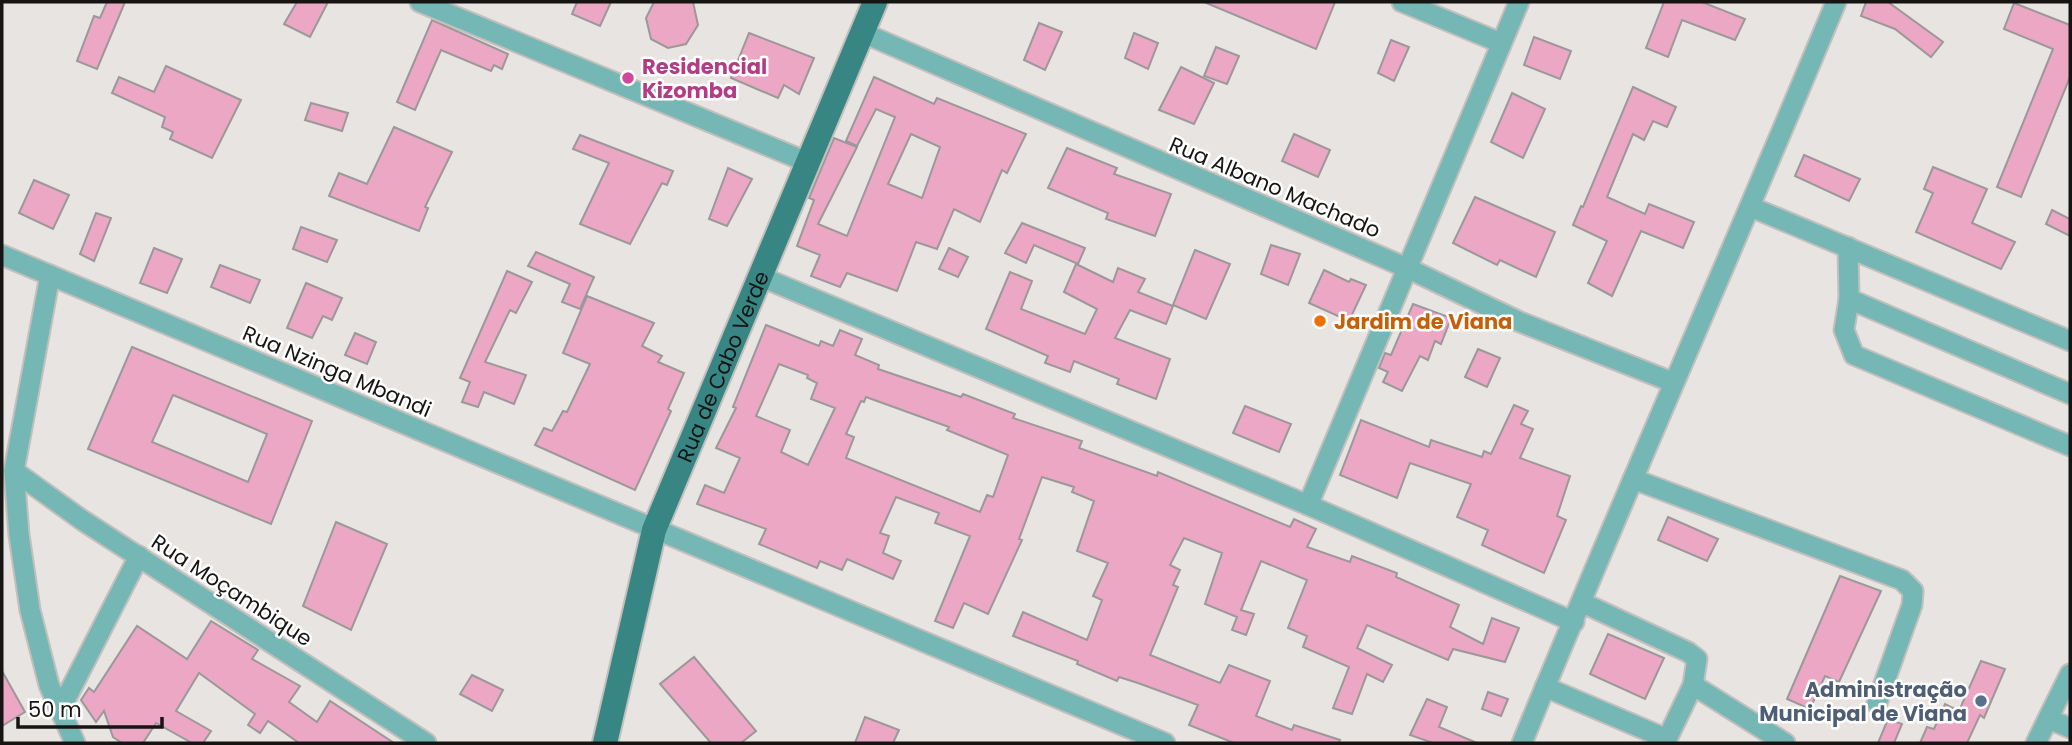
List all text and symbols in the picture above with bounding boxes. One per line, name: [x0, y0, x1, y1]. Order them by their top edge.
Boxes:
place label: Residencial Kizomba: [642, 52, 767, 105]
marker: Residencial Kizomba: [620, 70, 636, 86]
street label: Rua Albano Machado: [1165, 129, 1385, 245]
street label: Rua de Cabo Verde: [670, 266, 775, 466]
place label: Jardim de Viana: [1334, 307, 1512, 336]
marker: Jardim de Viana: [1312, 313, 1328, 329]
street label: Rua Nzinga Mbandi: [238, 318, 436, 424]
street label: Rua Moçambique: [146, 527, 318, 653]
place label: Administração Municipal de Viana: [1759, 675, 1967, 728]
scale bar: [18, 686, 161, 730]
marker: Administração Municipal de Viana: [1973, 693, 1989, 709]
text: 50 m: [28, 695, 82, 724]

